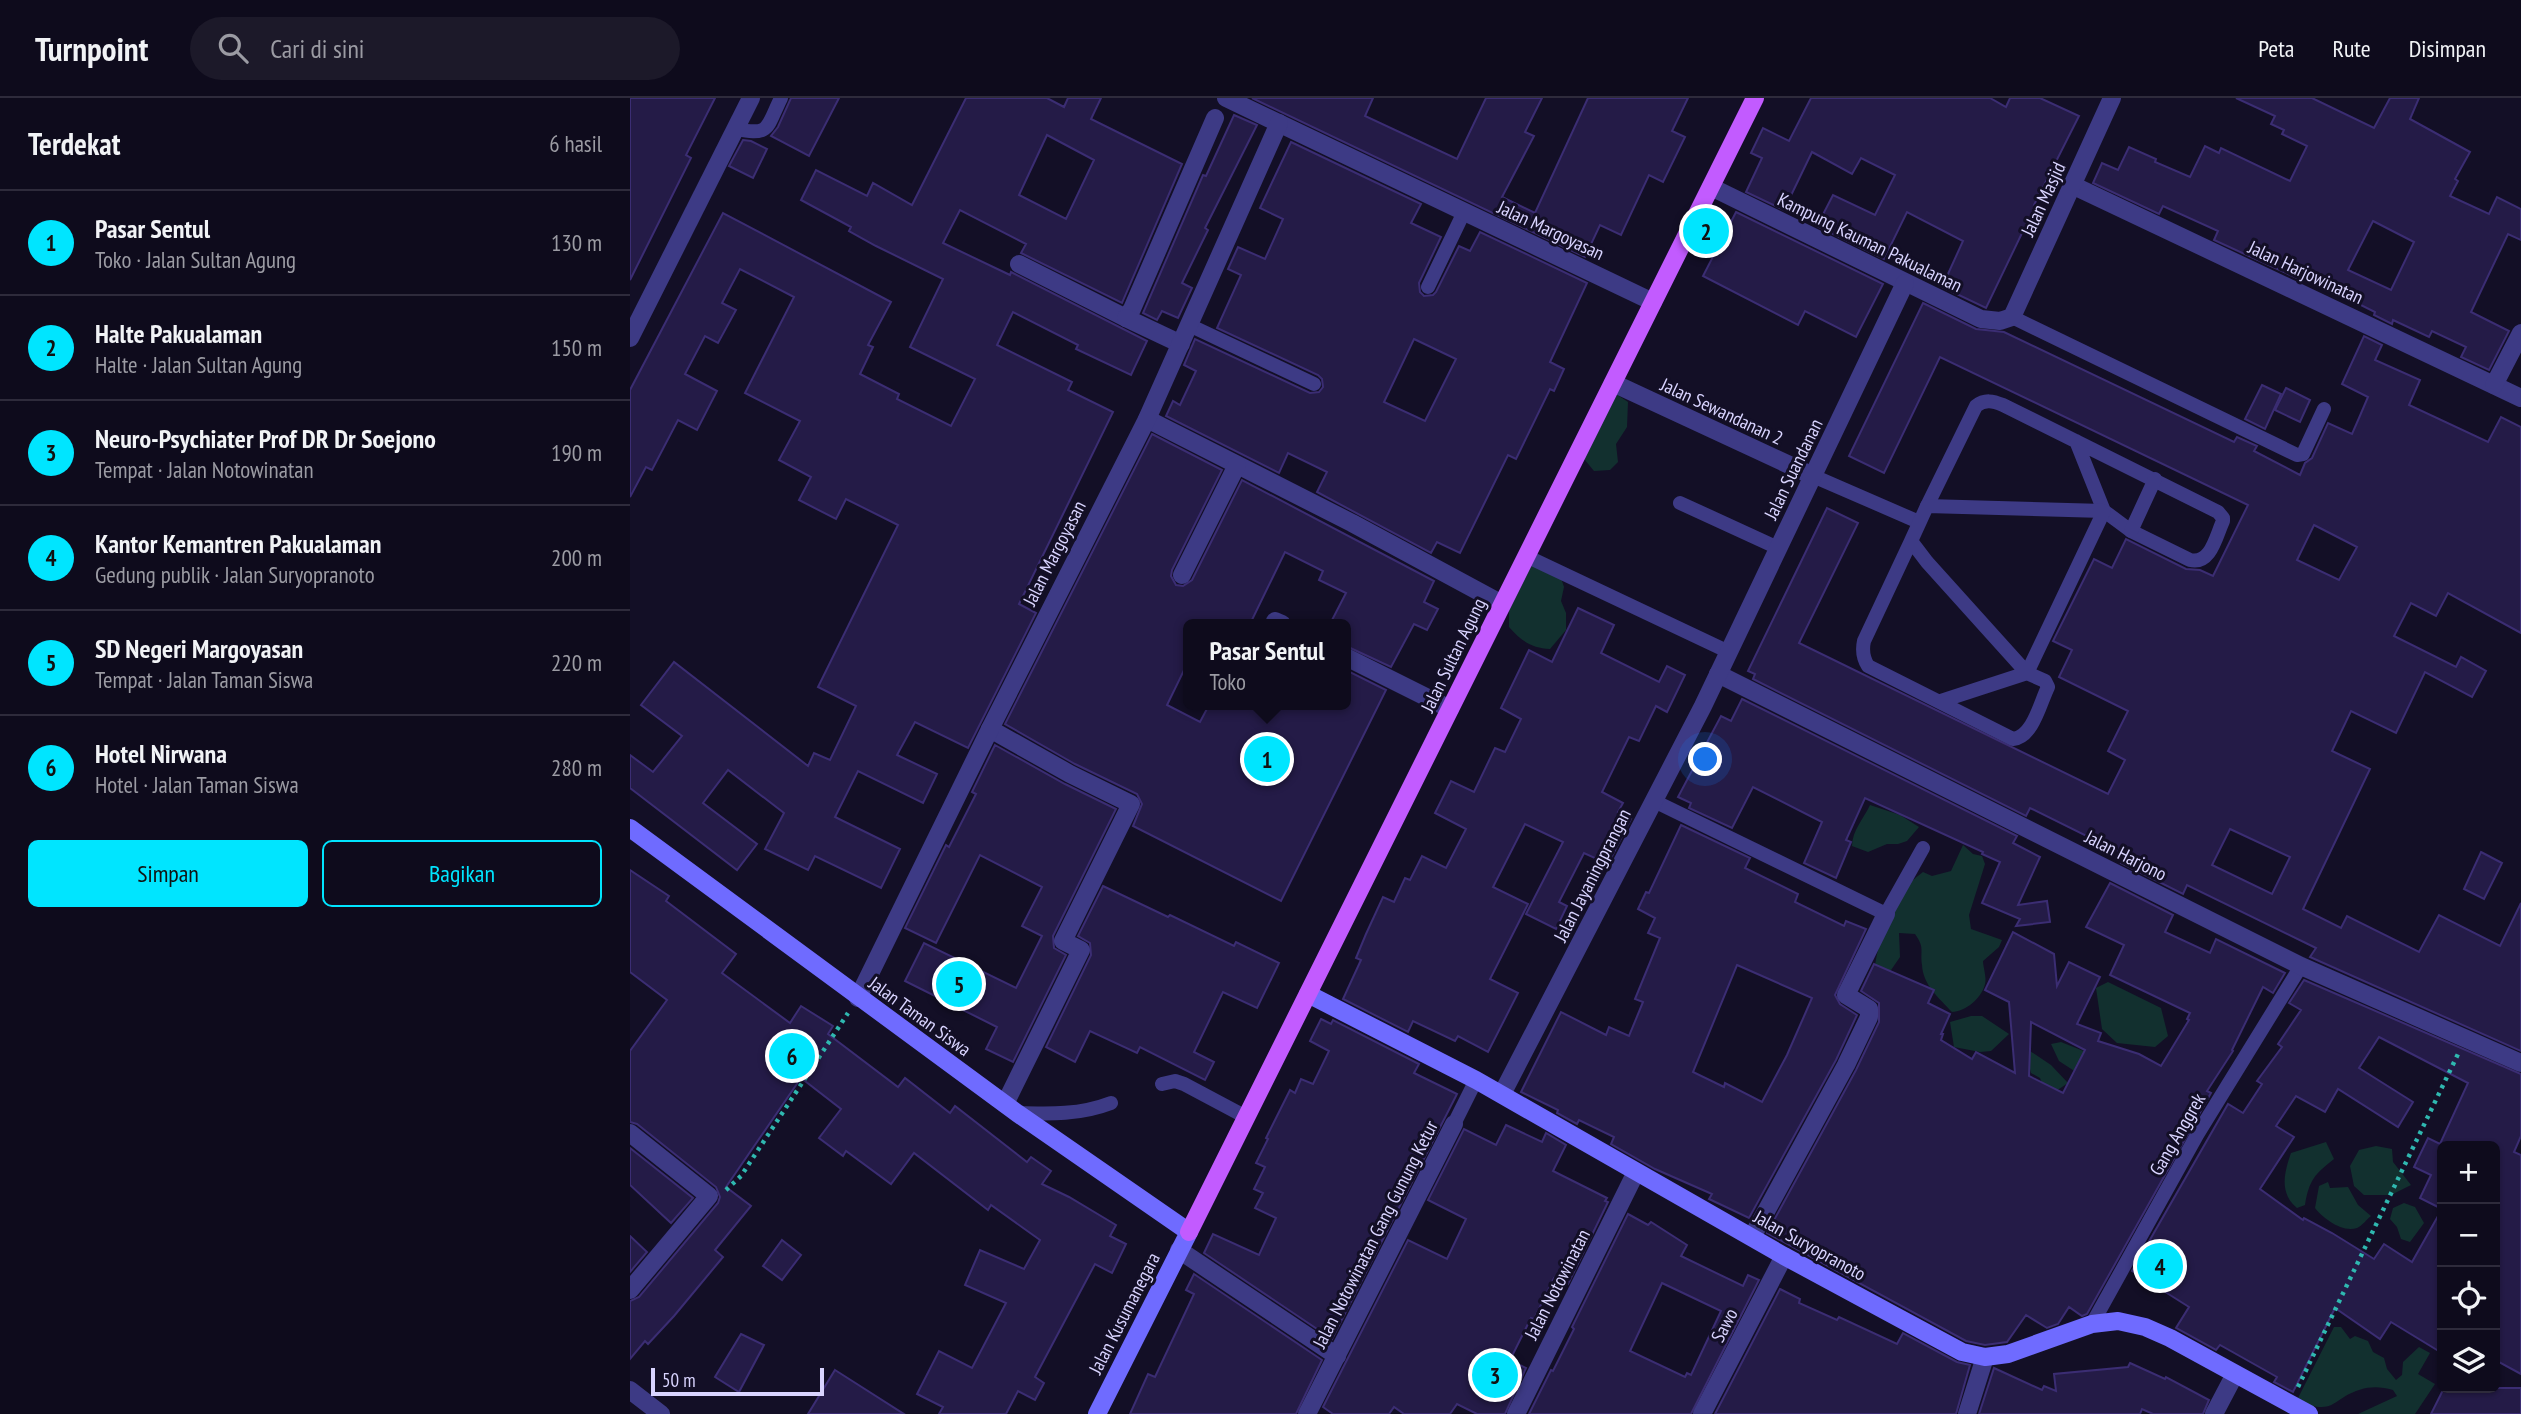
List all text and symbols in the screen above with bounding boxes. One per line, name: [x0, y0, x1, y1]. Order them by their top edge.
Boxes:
search box: [190, 17, 680, 80]
text: Turnpoint: [35, 27, 148, 70]
icon: search: [214, 29, 252, 67]
text: Cari di sini: [270, 32, 364, 65]
text: Peta: [2258, 33, 2294, 64]
text: Rute: [2332, 33, 2371, 64]
text: Disimpan: [2409, 33, 2486, 64]
text: Terdekat: [28, 124, 120, 163]
text: 6 hasil: [549, 129, 602, 158]
street label: Jalan Masjid: [2015, 158, 2071, 241]
street label: Kampung Kauman Pakualaman: [1774, 187, 1966, 297]
street label: Jalan Margoyasan: [1493, 194, 1608, 265]
pin: 2: [1683, 205, 1729, 257]
text: Pasar Sentul: [95, 212, 210, 245]
text: 1: [46, 228, 57, 257]
text: 130 m: [551, 228, 602, 257]
street label: Jalan Harjowinatan: [2244, 234, 2367, 309]
text: Toko · Jalan Sultan Agung: [95, 245, 296, 274]
text: Halte Pakualaman: [95, 317, 262, 350]
text: 2: [46, 333, 57, 362]
text: 150 m: [551, 333, 602, 362]
text: Halte · Jalan Sultan Agung: [95, 350, 302, 379]
street label: Jalan Sewandanan 2: [1656, 372, 1787, 450]
street label: Jalan Suandanan: [1758, 415, 1828, 524]
text: Neuro-Psychiater Prof DR Dr Soejono: [95, 422, 436, 455]
text: 3: [46, 438, 57, 467]
text: 190 m: [551, 438, 602, 467]
text: Tempat · Jalan Notowinatan: [95, 455, 314, 484]
street label: Jalan Margoyasan: [1017, 496, 1091, 610]
text: Kantor Kemantren Pakualaman: [95, 527, 381, 560]
text: 4: [46, 543, 57, 572]
text: 200 m: [551, 543, 602, 572]
text: Gedung publik · Jalan Suryopranoto: [95, 560, 375, 589]
street label: Jalan Sultan Agung: [1415, 594, 1491, 717]
popup: [1183, 619, 1351, 710]
text: SD Negeri Margoyasan: [95, 632, 303, 665]
text: Pasar Sentul: [1209, 634, 1325, 667]
text: 5: [46, 648, 57, 677]
text: 220 m: [551, 648, 602, 677]
text: Tempat · Jalan Taman Siswa: [95, 665, 313, 694]
text: Toko: [1209, 667, 1246, 696]
pin: 1: [1244, 733, 1290, 785]
text: Hotel Nirwana: [95, 737, 227, 770]
your location: [1688, 742, 1722, 776]
text: 6: [46, 753, 57, 782]
text: 280 m: [551, 753, 602, 782]
text: Hotel · Jalan Taman Siswa: [95, 770, 299, 799]
street label: Jalan Jayaningprangan: [1548, 804, 1636, 946]
street label: Jalan Harjono: [2080, 824, 2171, 886]
button: Simpan: [28, 840, 308, 907]
button: Bagikan: [322, 840, 602, 907]
pin: 5: [936, 958, 982, 1010]
street label: Jalan Taman Siswa: [863, 970, 976, 1061]
pin: 6: [769, 1030, 815, 1082]
street label: Gang Anggrek: [2144, 1088, 2211, 1179]
street label: Jalan Notowinatan Gang Gunung Ketur: [1307, 1116, 1443, 1353]
map controls: [2437, 1141, 2500, 1393]
button: +: [2437, 1141, 2500, 1204]
street label: Jalan Suryopranoto: [1749, 1204, 1870, 1286]
button: −: [2437, 1204, 2500, 1267]
street label: Jalan Notowinatan: [1518, 1225, 1595, 1344]
pin: 4: [2137, 1240, 2183, 1292]
street label: Jalan Kusumanegara: [1083, 1248, 1165, 1379]
button: locate: [2437, 1267, 2500, 1330]
street label: Sawo: [1705, 1304, 1743, 1346]
button: layers: [2437, 1330, 2500, 1393]
pin: 3: [1472, 1349, 1518, 1401]
scale bar: [651, 1365, 824, 1397]
text: 50 m: [662, 1368, 696, 1392]

